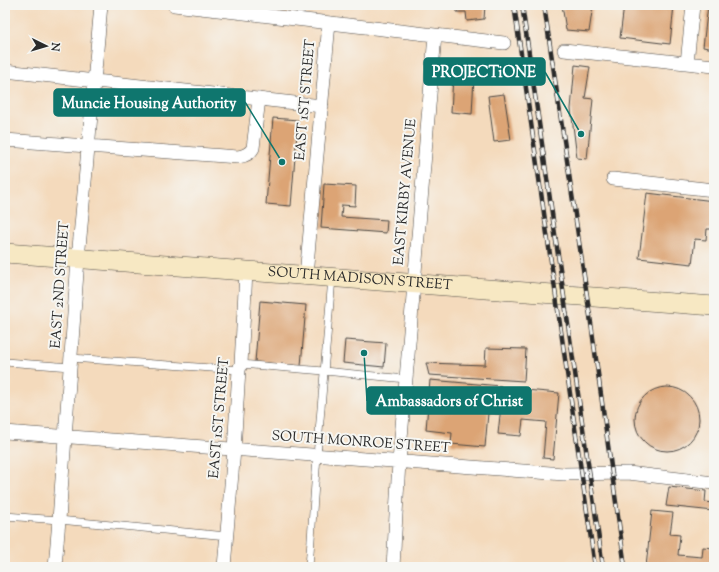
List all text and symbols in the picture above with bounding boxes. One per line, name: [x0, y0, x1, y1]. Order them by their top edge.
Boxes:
north arrow: [26, 26, 66, 66]
street label: EAST 1ST STREET: [291, 38, 321, 161]
text: N: [47, 41, 63, 52]
callout: PROJECTiONE: [424, 58, 545, 85]
text: PROJECTiONE: [432, 63, 537, 84]
callout: Muncie Housing Authority: [54, 89, 245, 116]
text: Muncie Housing Authority: [62, 94, 237, 115]
street label: EAST KIRBY AVENUE: [390, 117, 422, 266]
street label: EAST 2ND STREET: [47, 221, 75, 349]
street label: SOUTH MADISON STREET: [267, 263, 453, 296]
street label: EAST 1ST STREET: [205, 356, 235, 479]
callout: Ambassadors of Christ: [367, 387, 531, 414]
text: Ambassadors of Christ: [375, 392, 524, 413]
street label: SOUTH MONROE STREET: [271, 427, 451, 459]

